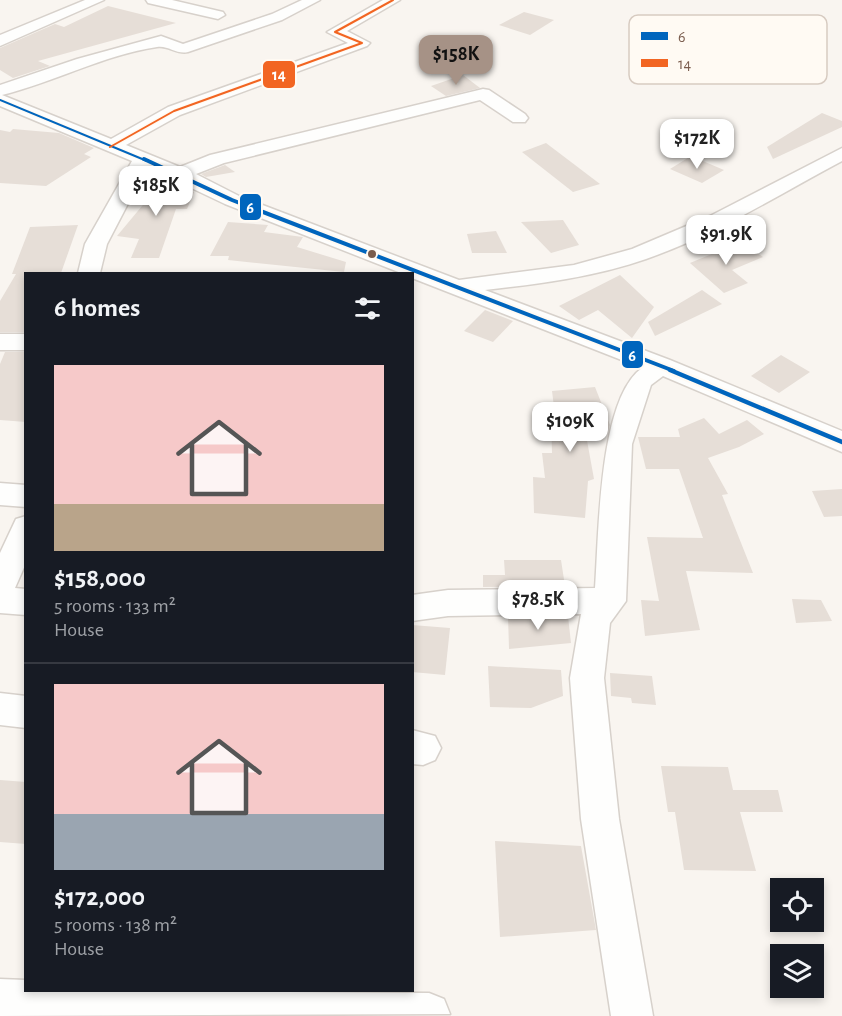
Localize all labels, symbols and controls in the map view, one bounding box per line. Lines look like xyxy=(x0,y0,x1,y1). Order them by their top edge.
legend xyxy=(629,15,827,84)
text: 6 xyxy=(678,29,686,45)
pin: $158K xyxy=(414,35,498,86)
text: $158K xyxy=(433,44,479,64)
text: 14 xyxy=(678,56,692,72)
line badge: 14 xyxy=(262,60,296,89)
text: 14 xyxy=(272,67,286,83)
pin: $172K xyxy=(655,119,739,170)
text: $172K xyxy=(674,128,720,148)
pin: $185K xyxy=(114,166,198,217)
text: $185K xyxy=(133,175,179,195)
line badge: 6 xyxy=(239,193,262,221)
text: 6 xyxy=(246,200,254,216)
pin: $91.9K xyxy=(677,215,775,266)
text: $91.9K xyxy=(700,224,752,244)
unlabelled marker xyxy=(366,248,378,260)
icon: filters xyxy=(351,292,384,325)
text: 6 homes xyxy=(54,295,140,321)
line badge: 6 xyxy=(621,340,644,369)
text: 6 xyxy=(628,348,636,364)
pin: $109K xyxy=(528,402,612,453)
icon: home xyxy=(165,404,273,512)
text: $109K xyxy=(546,411,594,431)
text: $158,000 xyxy=(54,565,146,591)
pin: $78.5K xyxy=(489,580,587,631)
text: $78.5K xyxy=(512,589,564,609)
text: 5 rooms · 133 m² xyxy=(54,596,176,616)
text: House xyxy=(54,620,104,640)
icon: home xyxy=(165,723,273,831)
map controls xyxy=(770,878,824,998)
button: locate xyxy=(770,878,824,932)
text: $172,000 xyxy=(54,884,145,910)
text: 5 rooms · 138 m² xyxy=(54,915,177,935)
text: House xyxy=(54,939,104,959)
button: layers xyxy=(770,944,824,998)

